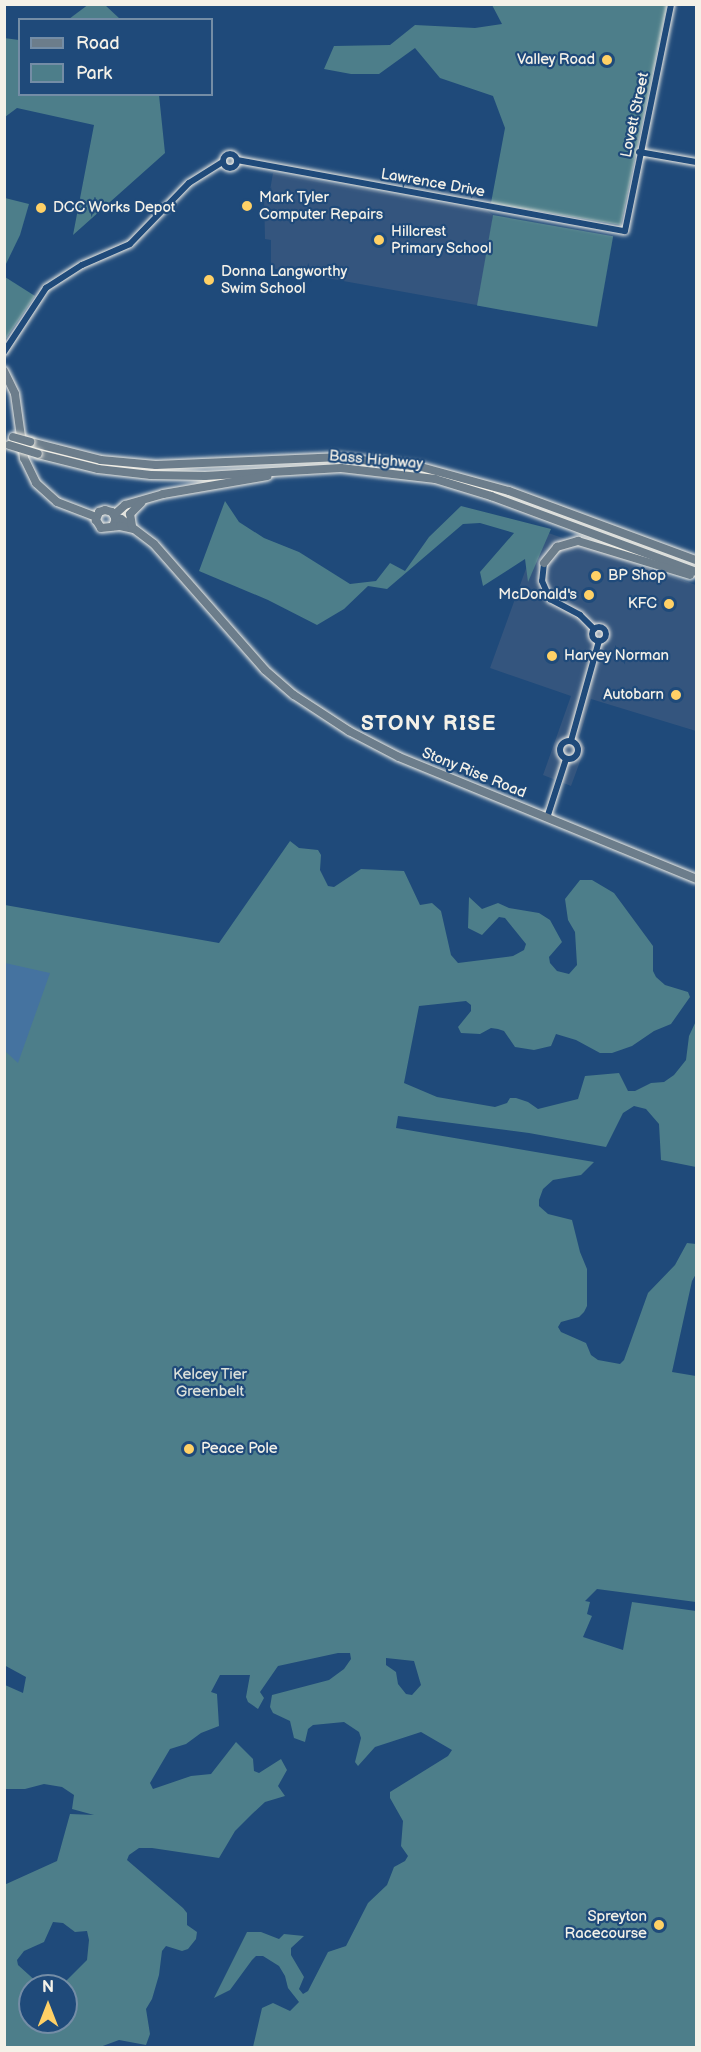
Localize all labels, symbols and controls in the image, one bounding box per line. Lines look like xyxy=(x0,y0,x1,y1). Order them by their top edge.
legend xyxy=(18,18,213,96)
text: Road xyxy=(76,33,120,54)
place label: Valley Road xyxy=(516,51,595,69)
marker: Valley Road xyxy=(600,53,614,67)
text: Park xyxy=(76,63,112,84)
street label: Lovett Street xyxy=(617,71,653,159)
street label: Lawrence Drive xyxy=(380,165,486,201)
place label: Mark Tyler Computer Repairs xyxy=(259,188,383,223)
place label: DCC Works Depot xyxy=(53,199,176,217)
marker: Mark Tyler Computer Repairs xyxy=(240,199,254,213)
marker: DCC Works Depot xyxy=(34,201,48,215)
place label: Hillcrest Primary School xyxy=(391,222,493,257)
marker: Hillcrest Primary School xyxy=(372,233,386,247)
place label: Donna Langworthy Swim School xyxy=(221,262,347,297)
marker: Donna Langworthy Swim School xyxy=(202,273,216,287)
street label: Bass Highway xyxy=(328,447,424,473)
place label: BP Shop xyxy=(608,567,666,585)
marker: BP Shop xyxy=(589,569,603,583)
place label: McDonald's xyxy=(498,586,577,604)
marker: McDonald's xyxy=(582,588,596,602)
place label: KFC xyxy=(628,595,657,613)
marker: KFC xyxy=(662,597,676,611)
place label: Harvey Norman xyxy=(564,647,670,665)
marker: Harvey Norman xyxy=(545,649,559,663)
place label: Autobarn xyxy=(603,686,664,704)
marker: Autobarn xyxy=(669,688,683,702)
district label: STONY RISE xyxy=(361,711,497,737)
street label: Stony Rise Road xyxy=(419,744,529,802)
park label: Kelcey Tier Greenbelt xyxy=(172,1365,248,1400)
place label: Peace Pole xyxy=(201,1440,278,1458)
marker: Peace Pole xyxy=(182,1442,196,1456)
place label: Spreyton Racecourse xyxy=(565,1907,647,1942)
marker: Spreyton Racecourse xyxy=(652,1918,666,1932)
north arrow xyxy=(18,1974,78,2034)
text: N xyxy=(42,1978,54,1997)

